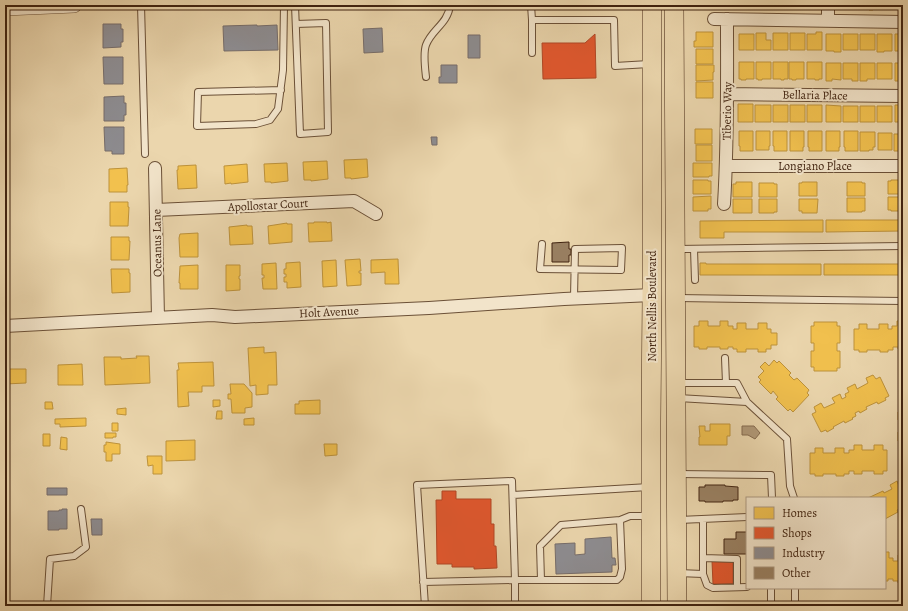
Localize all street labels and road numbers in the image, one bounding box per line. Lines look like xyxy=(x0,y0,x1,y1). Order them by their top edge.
street label: Tiberio Way xyxy=(718,81,736,140)
street label: Bellaria Place xyxy=(782,86,848,104)
street label: Longiano Place xyxy=(778,158,852,174)
street label: Apollostar Court xyxy=(226,195,309,215)
street label: Oceanus Lane xyxy=(148,209,166,277)
street label: North Nellis Boulevard xyxy=(644,250,660,362)
street label: Holt Avenue xyxy=(299,302,359,322)

